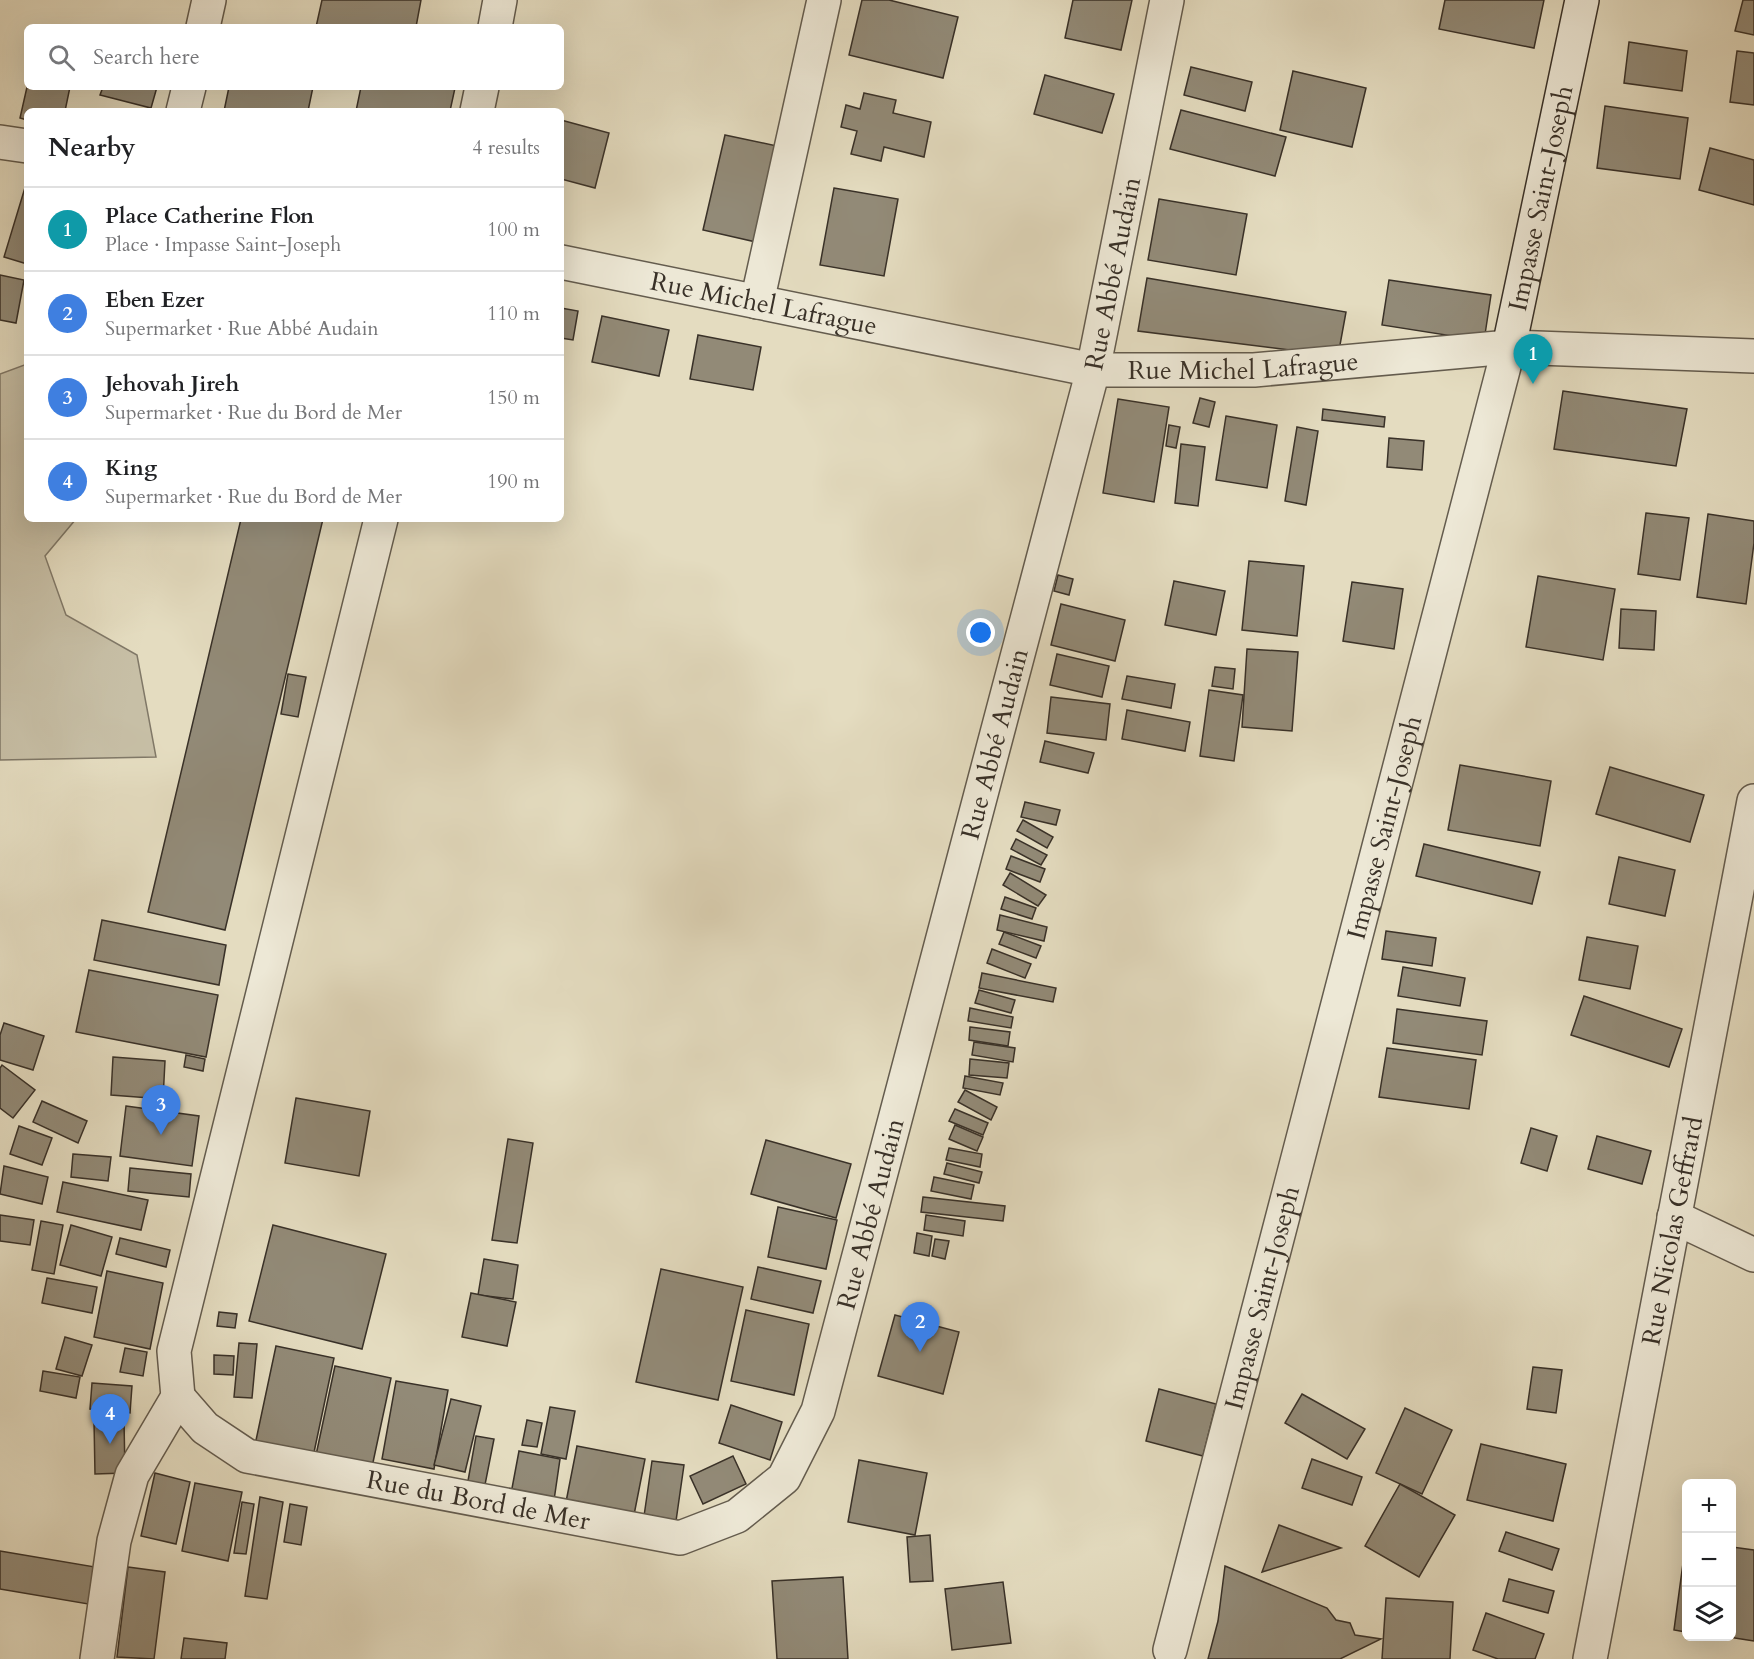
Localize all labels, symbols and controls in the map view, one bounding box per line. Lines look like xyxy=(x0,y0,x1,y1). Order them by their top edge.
search box xyxy=(24,24,564,90)
icon: search xyxy=(45,41,78,74)
text: Search here xyxy=(93,42,200,72)
street label: Impasse Saint-Joseph xyxy=(1500,82,1582,314)
text: Nearby xyxy=(48,130,136,165)
text: 4 results xyxy=(472,134,540,161)
street label: Rue Abbé Audain xyxy=(1076,174,1149,373)
text: Place Catherine Flon xyxy=(105,201,314,231)
text: 1 xyxy=(62,216,73,243)
text: 100 m xyxy=(487,216,540,243)
text: Place · Impasse Saint-Joseph xyxy=(105,231,341,258)
street label: Rue Michel Lafrague xyxy=(647,264,880,344)
text: Eben Ezer xyxy=(105,285,204,315)
text: 2 xyxy=(62,300,73,327)
text: 110 m xyxy=(487,300,540,327)
text: Supermarket · Rue Abbé Audain xyxy=(105,315,379,342)
pin: 1 xyxy=(1514,334,1552,384)
street label: Rue Michel Lafrague xyxy=(1128,344,1360,388)
text: Jehovah Jireh xyxy=(105,369,239,399)
text: 3 xyxy=(62,384,73,411)
text: 150 m xyxy=(487,384,540,411)
text: Supermarket · Rue du Bord de Mer xyxy=(105,399,402,426)
text: King xyxy=(105,453,157,483)
text: 4 xyxy=(62,468,73,495)
text: 190 m xyxy=(487,468,540,495)
text: Supermarket · Rue du Bord de Mer xyxy=(105,483,402,510)
your location xyxy=(966,618,995,647)
street label: Rue Abbé Audain xyxy=(953,644,1037,843)
street label: Impasse Saint-Joseph xyxy=(1339,712,1430,943)
pin: 3 xyxy=(142,1086,180,1135)
street label: Rue Nicolas Geffrard xyxy=(1633,1113,1711,1348)
street label: Rue Abbé Audain xyxy=(829,1114,913,1313)
street label: Impasse Saint-Joseph xyxy=(1216,1182,1308,1413)
pin: 2 xyxy=(900,1302,940,1352)
pin: 4 xyxy=(90,1394,130,1444)
street label: Rue du Bord de Mer xyxy=(364,1462,593,1539)
map controls xyxy=(1682,1479,1736,1641)
button: + xyxy=(1682,1479,1736,1533)
button: − xyxy=(1682,1533,1736,1587)
button: layers xyxy=(1682,1587,1736,1641)

